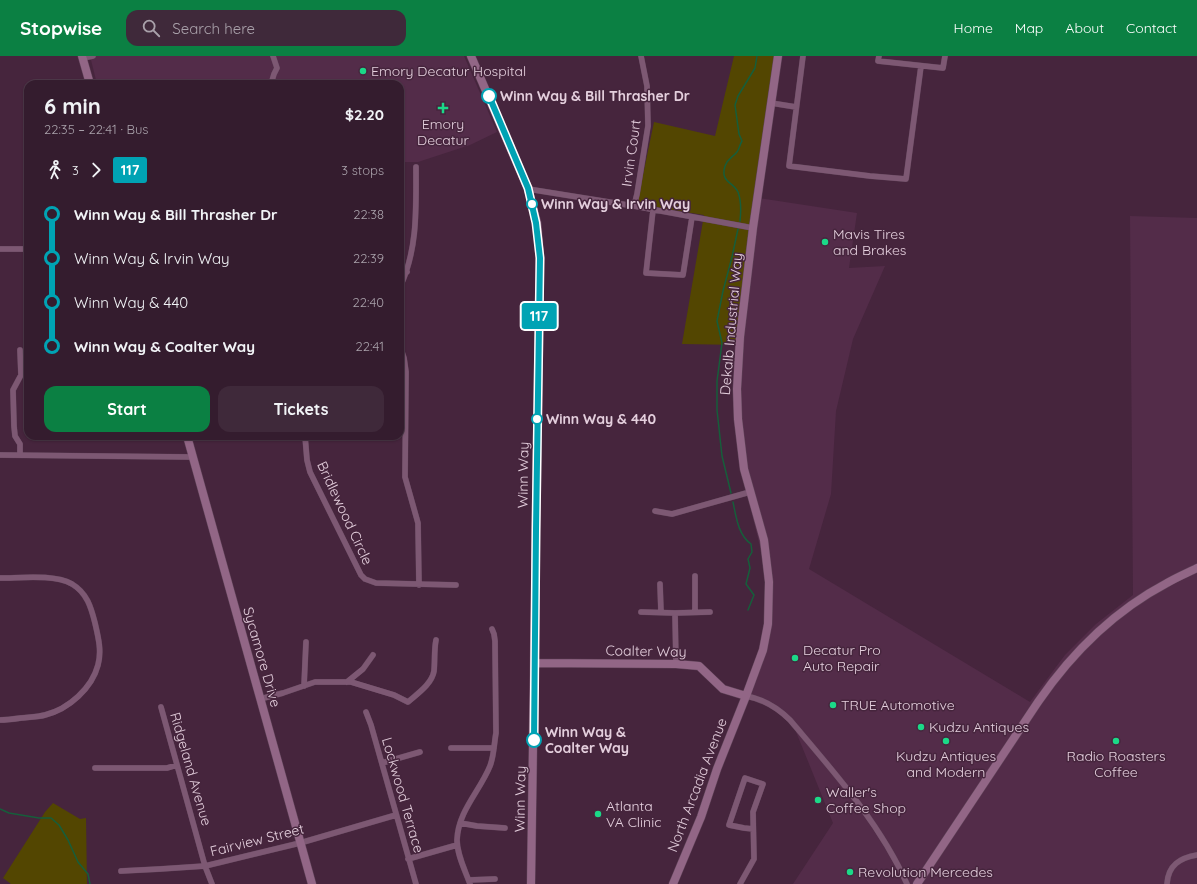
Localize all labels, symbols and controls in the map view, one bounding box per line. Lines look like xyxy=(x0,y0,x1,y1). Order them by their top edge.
search box xyxy=(126,10,406,46)
text: Stopwise xyxy=(20,16,102,40)
icon: search xyxy=(140,17,162,39)
text: Search here xyxy=(172,19,255,38)
text: Home xyxy=(954,19,993,37)
text: Map xyxy=(1015,19,1043,37)
text: About xyxy=(1065,19,1104,37)
text: Contact xyxy=(1126,19,1177,37)
place label: Emory Decatur Hospital xyxy=(371,62,526,80)
marker: Emory Decatur Hospital xyxy=(358,66,368,76)
place label: Winn Way & Bill Thrasher Dr xyxy=(500,87,690,105)
marker: Winn Way & Bill Thrasher Dr xyxy=(481,88,497,104)
text: 6 min xyxy=(44,92,101,120)
marker: Emory Decatur xyxy=(437,102,449,114)
text: $2.20 xyxy=(345,105,384,124)
place label: Emory Decatur xyxy=(417,115,470,149)
street label: Irvin Court xyxy=(617,118,645,188)
text: 22:35 – 22:41 · Bus xyxy=(44,121,148,137)
icon: walk xyxy=(44,159,66,181)
icon: forward xyxy=(85,159,107,181)
text: 117 xyxy=(121,161,139,179)
text: 3 xyxy=(72,162,79,178)
text: 3 stops xyxy=(341,162,384,178)
place label: Winn Way & Irvin Way xyxy=(541,195,690,213)
marker: Winn Way & Irvin Way xyxy=(526,198,538,210)
text: Winn Way & Bill Thrasher Dr xyxy=(74,205,277,224)
text: 22:38 xyxy=(353,206,384,222)
place label: Mavis Tires and Brakes xyxy=(833,225,906,259)
marker: Mavis Tires and Brakes xyxy=(820,237,830,247)
text: Winn Way & Irvin Way xyxy=(74,249,230,268)
text: 22:39 xyxy=(353,250,384,266)
street label: Dekalb Industrial Way xyxy=(716,252,746,396)
text: Winn Way & 440 xyxy=(74,293,188,312)
text: 22:40 xyxy=(353,294,384,310)
line badge: 117 xyxy=(516,303,562,329)
text: 117 xyxy=(530,307,548,325)
text: Winn Way & Coalter Way xyxy=(74,337,255,356)
text: 22:41 xyxy=(356,338,384,354)
button: Start xyxy=(44,386,210,432)
button: Tickets xyxy=(218,386,384,432)
place label: Winn Way & 440 xyxy=(546,410,656,428)
marker: Winn Way & 440 xyxy=(531,413,543,425)
street label: Winn Way xyxy=(513,442,533,508)
street label: Bridlewood Circle xyxy=(313,458,377,568)
street label: Sycamore Drive xyxy=(239,605,285,709)
street label: Coalter Way xyxy=(605,641,687,661)
place label: Decatur Pro Auto Repair xyxy=(803,641,881,675)
marker: Decatur Pro Auto Repair xyxy=(790,653,800,663)
place label: TRUE Automotive xyxy=(841,696,955,714)
marker: TRUE Automotive xyxy=(828,700,838,710)
street label: Ridgeland Avenue xyxy=(166,710,216,828)
street label: North Arcadia Avenue xyxy=(663,715,731,855)
place label: Kudzu Antiques xyxy=(929,718,1029,736)
marker: Kudzu Antiques xyxy=(916,722,926,732)
place label: Winn Way & Coalter Way xyxy=(545,723,629,757)
marker: Winn Way & Coalter Way xyxy=(526,732,542,748)
street label: Lockwood Terrace xyxy=(378,735,428,855)
marker: Kudzu Antiques and Modern xyxy=(941,736,951,746)
marker: Radio Roasters Coffee xyxy=(1111,736,1121,746)
place label: Kudzu Antiques and Modern xyxy=(896,747,996,781)
place label: Radio Roasters Coffee xyxy=(1066,747,1166,781)
street label: Winn Way xyxy=(510,766,530,832)
place label: Waller's Coffee Shop xyxy=(826,783,906,817)
marker: Waller's Coffee Shop xyxy=(813,795,823,805)
place label: Atlanta VA Clinic xyxy=(606,797,661,831)
marker: Atlanta VA Clinic xyxy=(593,809,603,819)
street label: Fairview Street xyxy=(208,820,306,860)
place label: Revolution Mercedes xyxy=(858,863,993,881)
marker: Revolution Mercedes xyxy=(845,867,855,877)

